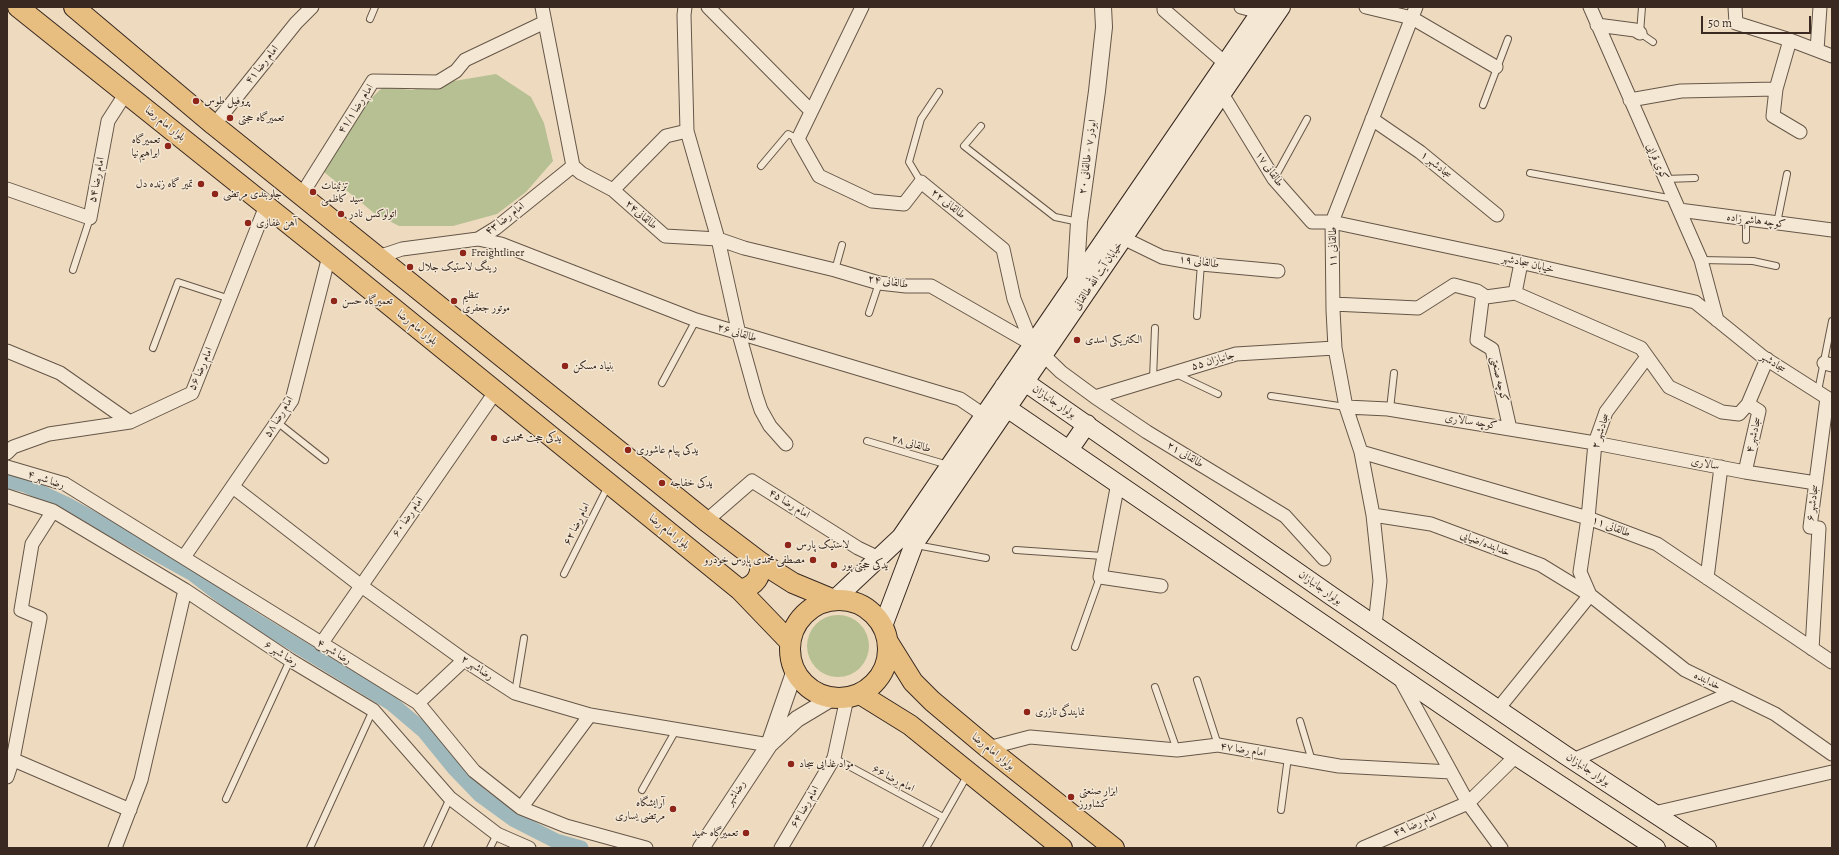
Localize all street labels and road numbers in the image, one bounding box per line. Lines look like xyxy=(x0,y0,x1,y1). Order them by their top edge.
street label: امام رضا ۴۱ xyxy=(242,43,282,87)
street label: امام رضا ۴۱/۱ xyxy=(335,82,377,136)
street label: بلوار امام رضا xyxy=(142,104,188,144)
street label: ابوذر ۷ - طالقانی ۲۰ xyxy=(1076,119,1100,195)
street label: کوی قرایی xyxy=(1643,141,1671,183)
street label: سجادشهر ۱ xyxy=(1418,148,1454,182)
street label: طالقانی ۱۷ xyxy=(1252,149,1286,189)
street label: امام رضا ۵۴ xyxy=(86,156,108,204)
street label: طالقانی ۲۲ xyxy=(928,186,968,222)
street label: طالقانی۲۴ xyxy=(622,197,660,233)
street label: امام رضا ۴۳ xyxy=(483,200,527,238)
street label: کوچه هاشم زاده xyxy=(1726,211,1786,231)
street label: طالقانی ۱۱ xyxy=(1326,227,1340,267)
street label: خیابان آیت الله طالقانی xyxy=(1070,239,1126,313)
street label: خیابان سجادشهر xyxy=(1501,252,1555,276)
street label: طالقانی ۱۹ xyxy=(1178,253,1220,271)
street label: طالقانی ۲۴ xyxy=(867,272,909,292)
street label: بلوار امام رضا xyxy=(394,308,440,348)
street label: طالقانی ۲۶ xyxy=(716,321,758,345)
street label: امام رضا ۵۶ xyxy=(186,345,216,393)
street label: جانبازان ۵۵ xyxy=(1190,348,1236,374)
street label: سجادشهر xyxy=(1758,350,1788,376)
street label: کوچه صنعتی xyxy=(1487,355,1511,403)
street label: بولوار جانبازان xyxy=(1030,382,1078,422)
street label: امام رضا ۵۸ xyxy=(261,394,297,440)
street label: کوچه سالاری xyxy=(1444,411,1498,433)
street label: سجادشهر ۲ xyxy=(1589,412,1613,450)
street label: سجادشهر ۴ xyxy=(1743,416,1765,454)
street label: طالقانی ۲۸ xyxy=(890,432,932,456)
street label: طالقانی ۲۱ xyxy=(1164,439,1206,471)
street label: سالاری xyxy=(1690,455,1720,473)
street label: رضا شهر ۴ xyxy=(26,468,66,492)
street label: سجادشهر ۶ xyxy=(1804,484,1822,522)
street label: امام رضا ۴۵ xyxy=(766,486,812,522)
street label: امام رضا ۶۰ xyxy=(389,494,427,540)
street label: امام رضا ۶۲ xyxy=(561,501,593,547)
street label: بلوار امام رضا xyxy=(646,512,692,552)
street label: طالقانی ۱۱ xyxy=(1590,514,1632,540)
street label: خدابنده/ضیایی xyxy=(1458,528,1512,560)
street label: بولوار جانبازان xyxy=(1296,568,1344,608)
street label: رضا شهر ۴ xyxy=(314,637,354,667)
street label: رضا شهر ۶ xyxy=(261,638,301,670)
street label: رضاشهر ۲ xyxy=(458,653,496,683)
street label: خدابنده xyxy=(1692,669,1722,693)
street label: بولوار امام رضا xyxy=(969,731,1017,773)
street label: امام رضا ۴۷ xyxy=(1219,740,1267,760)
street label: بولوار جانبازان xyxy=(1563,751,1613,789)
street label: امام رضا ۶۶ xyxy=(870,762,916,796)
street label: رضاشهر xyxy=(723,778,749,808)
street label: امام رضا ۶۴ xyxy=(788,784,822,830)
street label: امام رضا ۴۹ xyxy=(1391,810,1439,840)

